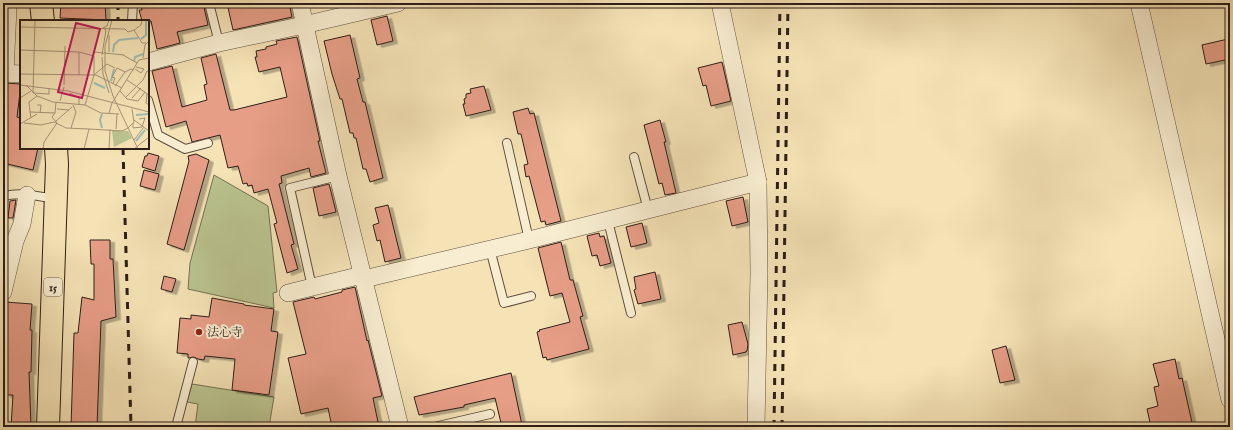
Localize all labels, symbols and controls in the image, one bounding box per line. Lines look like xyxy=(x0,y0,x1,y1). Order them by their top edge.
inset map xyxy=(20,20,149,149)
road number: 15 xyxy=(44,278,62,296)
place label: 法心寺 xyxy=(207,325,243,340)
marker: 法心寺 xyxy=(194,327,204,337)

